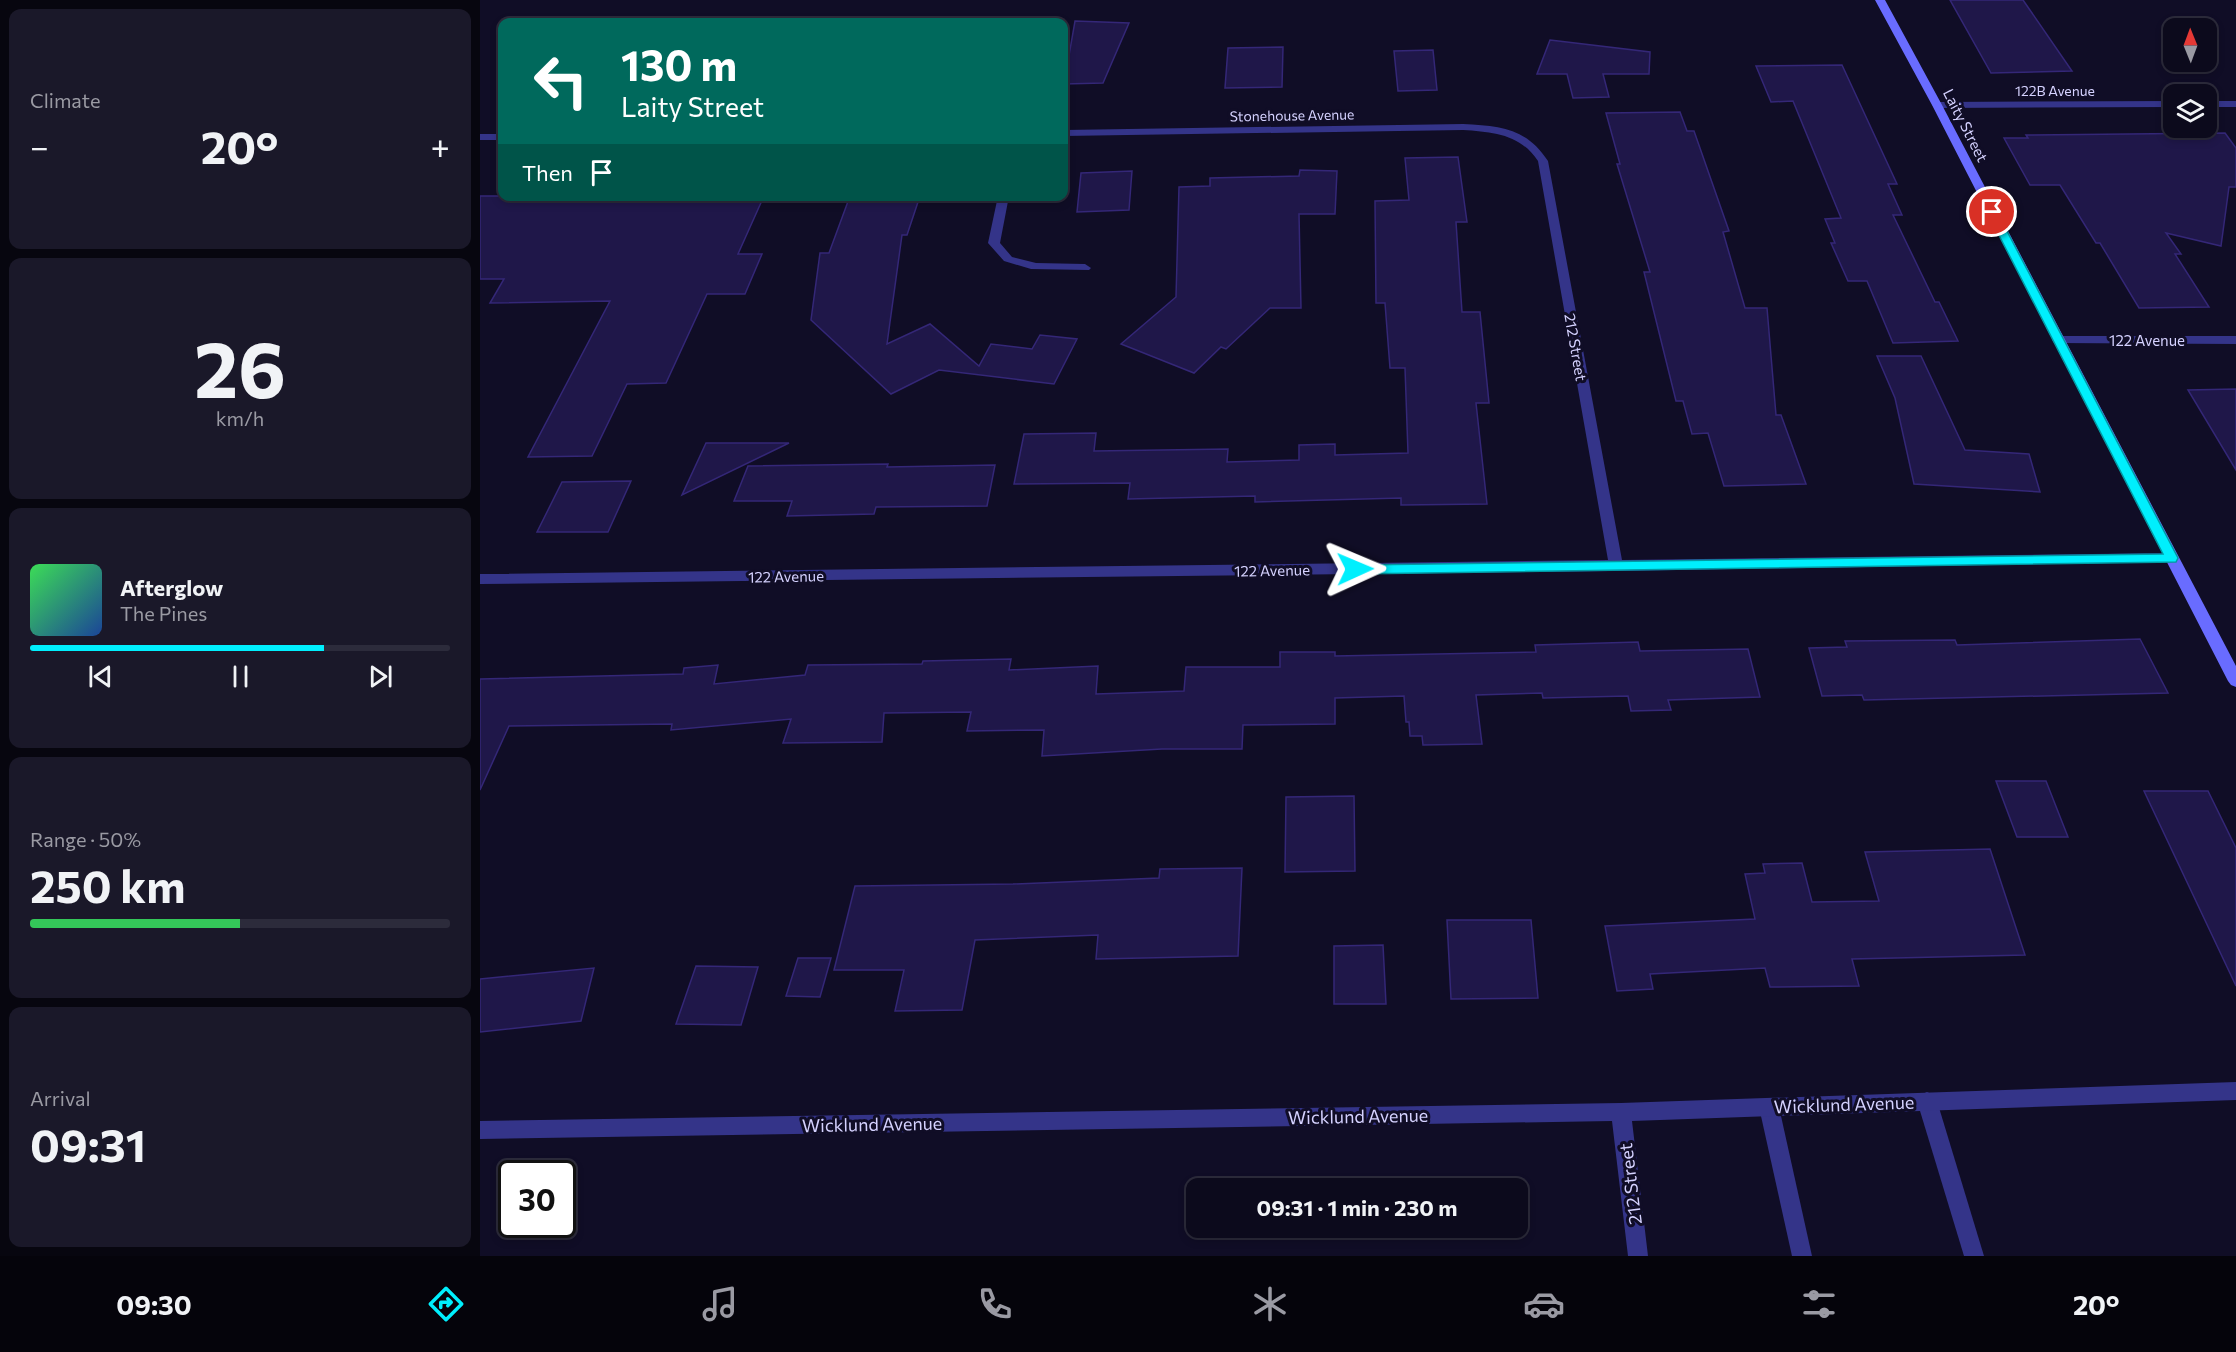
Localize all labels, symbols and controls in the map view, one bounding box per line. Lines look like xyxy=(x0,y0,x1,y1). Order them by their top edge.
north arrow xyxy=(2163,18,2217,72)
map controls xyxy=(2163,18,2217,138)
text: 130 m xyxy=(621,38,737,90)
icon: left xyxy=(522,42,600,120)
street label: 122B Avenue xyxy=(2015,82,2095,99)
button: layers xyxy=(2163,84,2217,138)
street label: Laity Street xyxy=(1940,86,1992,164)
text: Climate xyxy=(30,88,100,112)
text: Laity Street xyxy=(621,90,764,123)
street label: Stonehouse Avenue xyxy=(1229,105,1355,125)
text: 20° xyxy=(201,118,279,173)
text: − xyxy=(30,125,49,166)
text: + xyxy=(431,125,450,166)
icon: arrive xyxy=(585,156,618,189)
text: Then xyxy=(522,159,573,186)
pin xyxy=(1966,186,2017,237)
icon: arrive xyxy=(1975,195,2008,228)
street label: 212 Street xyxy=(1561,312,1591,382)
text: 26 xyxy=(194,319,286,414)
street label: 122 Avenue xyxy=(2109,331,2185,349)
text: km/h xyxy=(216,406,264,430)
position arrow xyxy=(1323,537,1387,601)
street label: 122 Avenue xyxy=(1234,560,1310,580)
street label: 122 Avenue xyxy=(748,566,824,586)
text: Afterglow xyxy=(120,574,223,601)
text: The Pines xyxy=(120,601,207,625)
icon: previous xyxy=(84,660,117,693)
icon: pause xyxy=(224,660,257,693)
icon: next xyxy=(364,660,397,693)
text: Range · 50% xyxy=(30,827,141,851)
text: 250 km xyxy=(30,857,185,912)
text: Arrival xyxy=(30,1086,91,1110)
street label: Wicklund Avenue xyxy=(1773,1091,1915,1117)
street label: Wicklund Avenue xyxy=(1288,1104,1428,1128)
street label: Wicklund Avenue xyxy=(802,1112,942,1136)
text: 09:31 xyxy=(30,1116,146,1171)
street label: 212 Street xyxy=(1614,1142,1646,1226)
speed limit sign: 30 xyxy=(498,1160,576,1238)
text: 09:31 · 1 min · 230 m xyxy=(1257,1194,1457,1221)
icon: directions xyxy=(425,1283,467,1325)
icon: music xyxy=(699,1283,741,1325)
icon: phone xyxy=(974,1283,1016,1325)
icon: climate xyxy=(1249,1283,1291,1325)
icon: car xyxy=(1523,1283,1565,1325)
icon: filters xyxy=(1798,1283,1840,1325)
text: 09:30 xyxy=(116,1288,192,1321)
text: 20° xyxy=(2073,1288,2120,1321)

